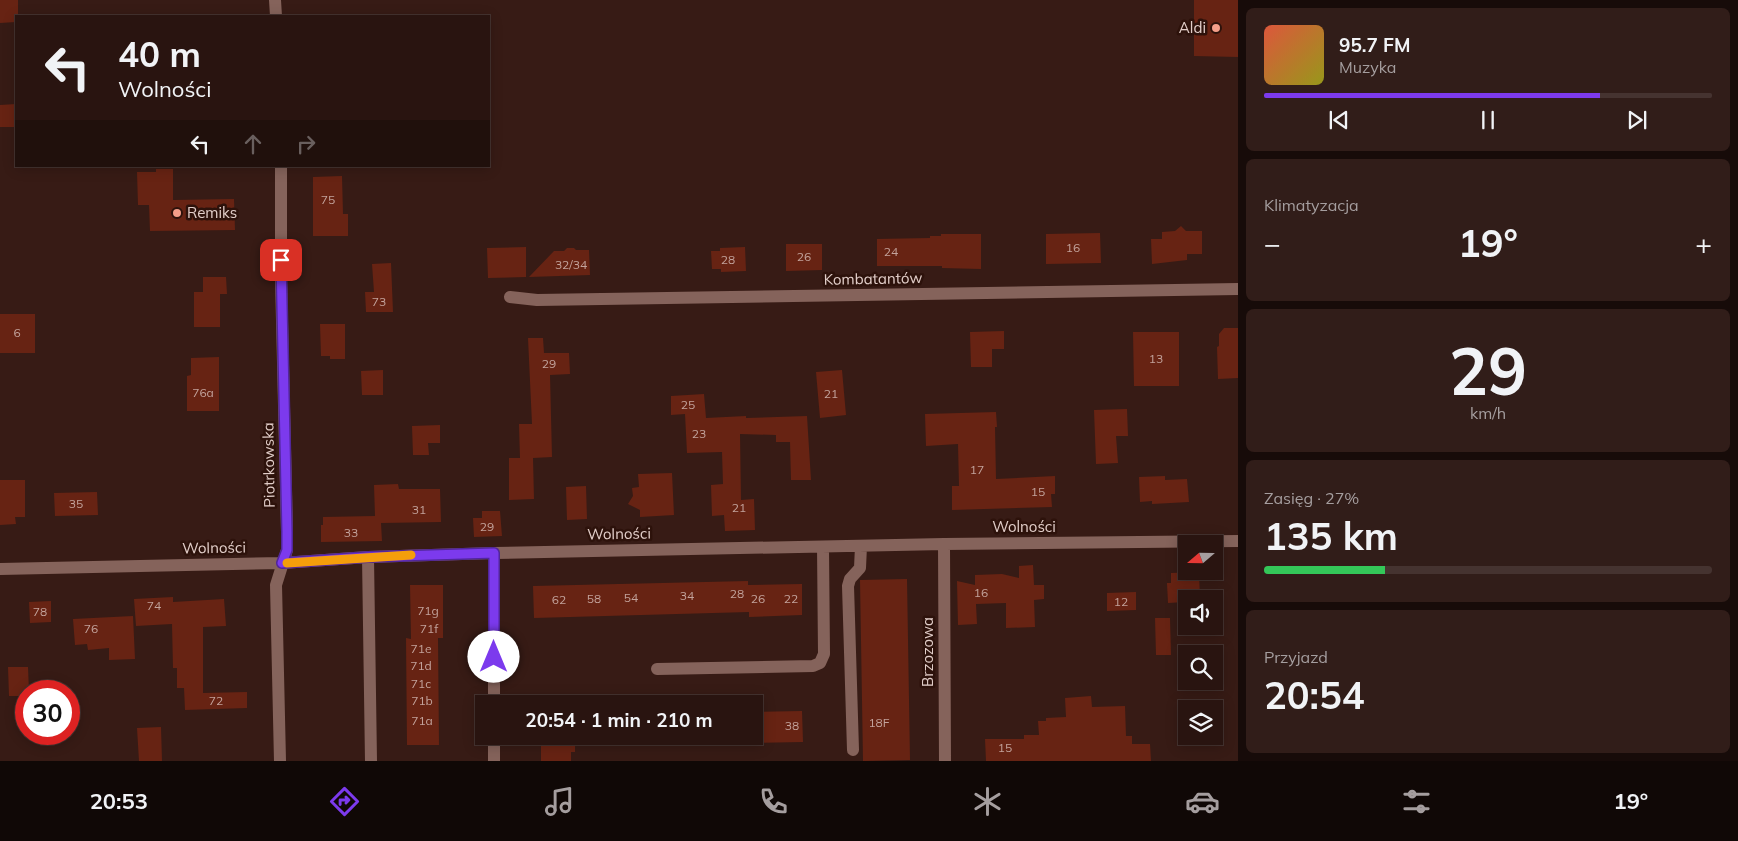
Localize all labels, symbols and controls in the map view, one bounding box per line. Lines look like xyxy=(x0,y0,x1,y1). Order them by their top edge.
place label: Aldi xyxy=(1179,18,1206,37)
marker: Aldi xyxy=(1210,22,1222,34)
text: 40 m xyxy=(118,32,201,76)
text: 95.7 FM xyxy=(1339,33,1411,57)
icon: left xyxy=(35,35,100,100)
text: Muzyka xyxy=(1339,57,1396,77)
text: Wolności xyxy=(118,75,211,103)
icon: previous xyxy=(1325,106,1353,134)
icon: pause xyxy=(1474,106,1502,134)
icon: next xyxy=(1623,106,1651,134)
icon: left xyxy=(186,130,214,158)
icon: ahead xyxy=(239,130,267,158)
icon: right xyxy=(292,130,320,158)
house number: 75 xyxy=(321,192,335,207)
text: Klimatyzacja xyxy=(1264,195,1359,215)
place label: Remiks xyxy=(187,203,237,222)
marker: Remiks xyxy=(171,207,183,219)
text: 19° xyxy=(1458,219,1518,267)
text: − xyxy=(1264,226,1281,261)
text: + xyxy=(1695,226,1712,261)
pin xyxy=(260,239,302,281)
house number: 16 xyxy=(1066,240,1080,255)
house number: 24 xyxy=(884,244,898,259)
icon: arrive xyxy=(267,246,295,274)
house number: 26 xyxy=(797,249,811,264)
house number: 28 xyxy=(721,252,735,267)
house number: 32/34 xyxy=(555,257,587,272)
street label: Kombatantów xyxy=(823,268,923,289)
house number: 73 xyxy=(372,294,386,309)
house number: 6 xyxy=(13,325,21,340)
text: 29 xyxy=(1449,330,1527,411)
house number: 13 xyxy=(1149,351,1163,366)
house number: 29 xyxy=(542,356,556,371)
house number: 76a xyxy=(192,385,214,400)
house number: 21 xyxy=(824,386,838,401)
house number: 25 xyxy=(681,397,695,412)
text: km/h xyxy=(1470,403,1506,423)
street label: Piotrkowska xyxy=(258,422,279,508)
house number: 23 xyxy=(692,426,706,441)
house number: 17 xyxy=(970,462,984,477)
house number: 15 xyxy=(1031,484,1045,499)
text: Zasięg · 27% xyxy=(1264,488,1359,508)
house number: 35 xyxy=(69,496,83,511)
house number: 21 xyxy=(732,500,746,515)
house number: 31 xyxy=(412,502,426,517)
text: 135 km xyxy=(1264,512,1398,560)
street label: Wolności xyxy=(992,517,1056,536)
house number: 29 xyxy=(480,519,494,534)
street label: Wolności xyxy=(587,523,651,544)
house number: 33 xyxy=(344,525,358,540)
north arrow xyxy=(1178,535,1222,580)
map controls xyxy=(1178,535,1223,745)
street label: Wolności xyxy=(182,537,246,558)
house number: 16 xyxy=(974,585,988,600)
house number: 28 xyxy=(730,586,744,601)
house number: 34 xyxy=(680,588,694,603)
house number: 54 xyxy=(624,590,638,605)
button: sound xyxy=(1178,590,1223,635)
house number: 58 xyxy=(587,591,601,606)
house number: 26 xyxy=(751,591,765,606)
house number: 22 xyxy=(784,591,798,606)
house number: 62 xyxy=(552,592,566,607)
house number: 12 xyxy=(1114,594,1128,609)
house number: 74 xyxy=(147,598,161,613)
house number: 71g xyxy=(417,603,439,618)
house number: 78 xyxy=(33,604,47,619)
street label: Brzozowa xyxy=(918,617,937,687)
house number: 76 xyxy=(84,621,98,636)
house number: 71f xyxy=(420,621,439,636)
position arrow xyxy=(467,630,519,682)
house number: 71e xyxy=(411,641,431,656)
button: search xyxy=(1178,645,1223,690)
text: Przyjazd xyxy=(1264,647,1328,667)
house number: 71d xyxy=(410,658,432,673)
text: 20:54 xyxy=(1264,671,1365,719)
house number: 71c xyxy=(411,676,431,691)
speed limit sign: 30 xyxy=(15,680,80,745)
house number: 72 xyxy=(209,693,223,708)
house number: 71b xyxy=(411,693,433,708)
button: layers xyxy=(1178,700,1223,745)
text: 20:54 · 1 min · 210 m xyxy=(525,708,713,732)
house number: 71a xyxy=(411,713,433,728)
house number: 18F xyxy=(868,715,890,730)
house number: 38 xyxy=(785,718,799,733)
house number: 15 xyxy=(998,740,1012,755)
icon: directions xyxy=(327,784,362,819)
icon: music xyxy=(542,784,577,819)
icon: phone xyxy=(756,784,791,819)
icon: climate xyxy=(970,784,1005,819)
icon: car xyxy=(1185,784,1220,819)
icon: filters xyxy=(1399,784,1434,819)
text: 20:53 xyxy=(90,787,148,815)
text: 19° xyxy=(1613,787,1648,815)

